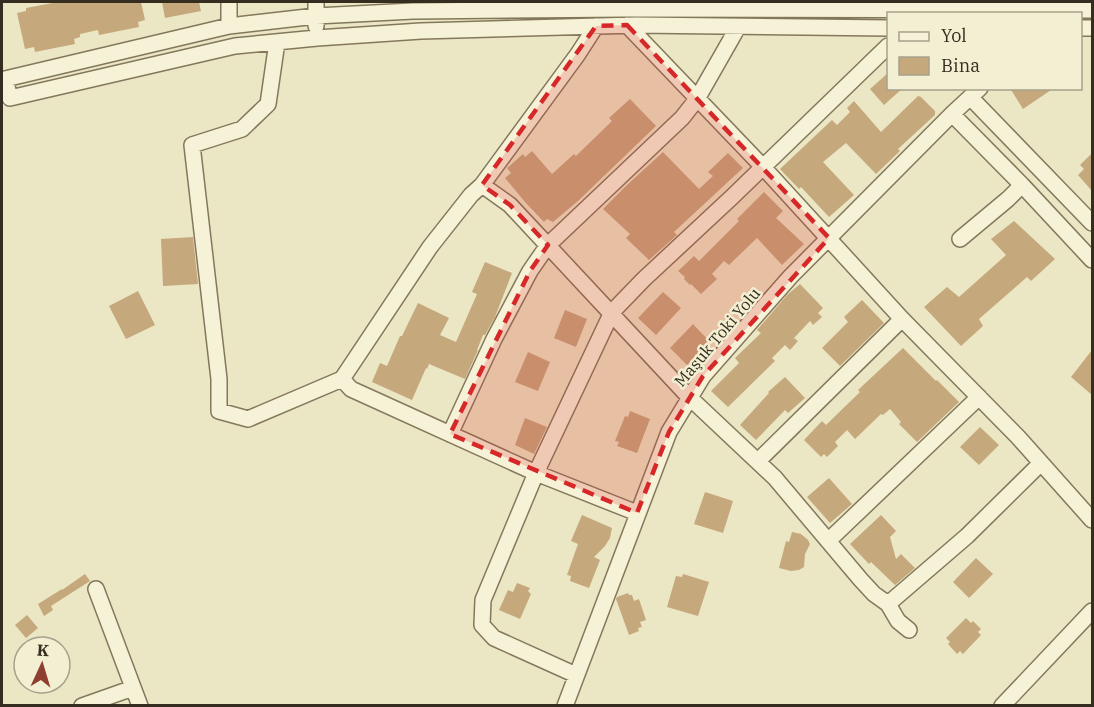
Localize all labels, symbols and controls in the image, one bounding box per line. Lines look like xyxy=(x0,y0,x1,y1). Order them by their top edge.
legend xyxy=(887,12,1082,90)
text: Yol xyxy=(941,24,967,47)
text: Bina xyxy=(941,54,980,77)
street label: Maşuk Toki Yolu xyxy=(670,283,764,391)
north arrow xyxy=(12,635,72,695)
text: K xyxy=(36,640,51,660)

